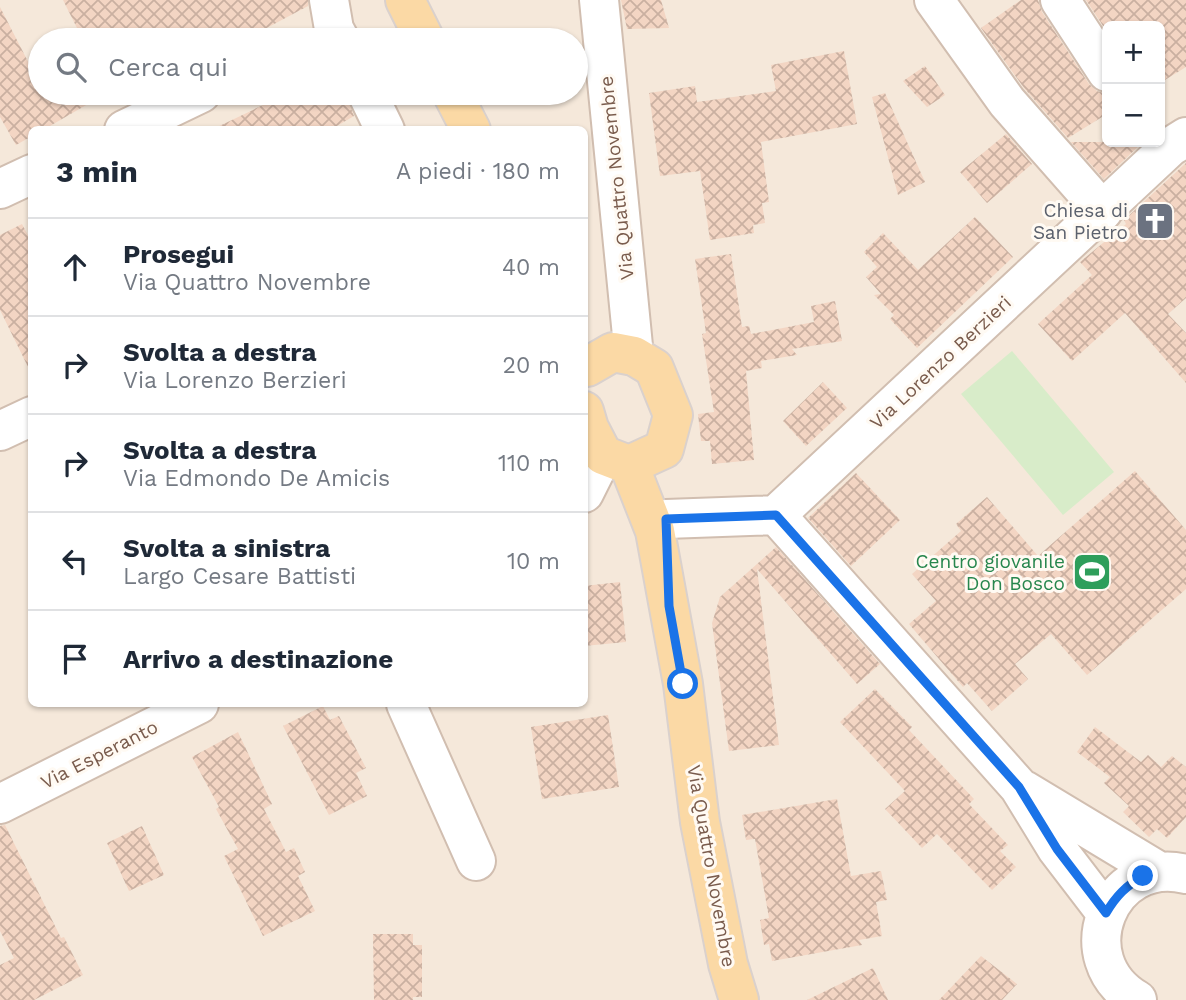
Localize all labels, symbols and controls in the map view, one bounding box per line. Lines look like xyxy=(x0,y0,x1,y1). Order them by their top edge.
map controls xyxy=(1102,21,1165,147)
button: + xyxy=(1102,21,1165,84)
search box xyxy=(28,28,588,105)
icon: search xyxy=(52,48,90,86)
text: Cerca qui xyxy=(108,52,228,82)
street label: Via Quattro Novembre xyxy=(594,75,639,281)
button: − xyxy=(1102,84,1165,147)
text: 3 min xyxy=(56,154,138,189)
text: A piedi · 180 m xyxy=(396,158,560,185)
place label: Chiesa di San Pietro xyxy=(1033,199,1128,244)
church icon: Chiesa di San Pietro xyxy=(1134,200,1176,242)
text: Prosegui xyxy=(123,239,234,269)
icon: ahead xyxy=(56,248,94,286)
text: 40 m xyxy=(502,254,560,281)
text: Via Quattro Novembre xyxy=(123,269,371,296)
street label: Via Lorenzo Berzieri xyxy=(865,291,1016,434)
text: Svolta a destra xyxy=(123,337,316,367)
icon: right xyxy=(56,346,94,384)
text: 20 m xyxy=(503,352,560,379)
text: Via Lorenzo Berzieri xyxy=(123,367,347,394)
text: Svolta a destra xyxy=(123,435,316,465)
icon: right xyxy=(56,444,94,482)
text: 110 m xyxy=(498,450,560,477)
text: Via Edmondo De Amicis xyxy=(123,465,390,492)
text: Svolta a sinistra xyxy=(123,533,330,563)
icon: left xyxy=(56,542,94,580)
text: 10 m xyxy=(507,548,560,575)
place label: Centro giovanile Don Bosco xyxy=(916,550,1065,595)
sports icon: Centro giovanile Don Bosco xyxy=(1071,551,1113,593)
text: Largo Cesare Battisti xyxy=(123,563,356,590)
icon: arrive xyxy=(56,640,94,678)
text: Arrivo a destinazione xyxy=(123,644,393,674)
route start xyxy=(667,668,698,699)
street label: Via Esperanto xyxy=(37,715,162,794)
street label: Via Quattro Novembre xyxy=(682,763,741,969)
route end xyxy=(1127,860,1158,891)

